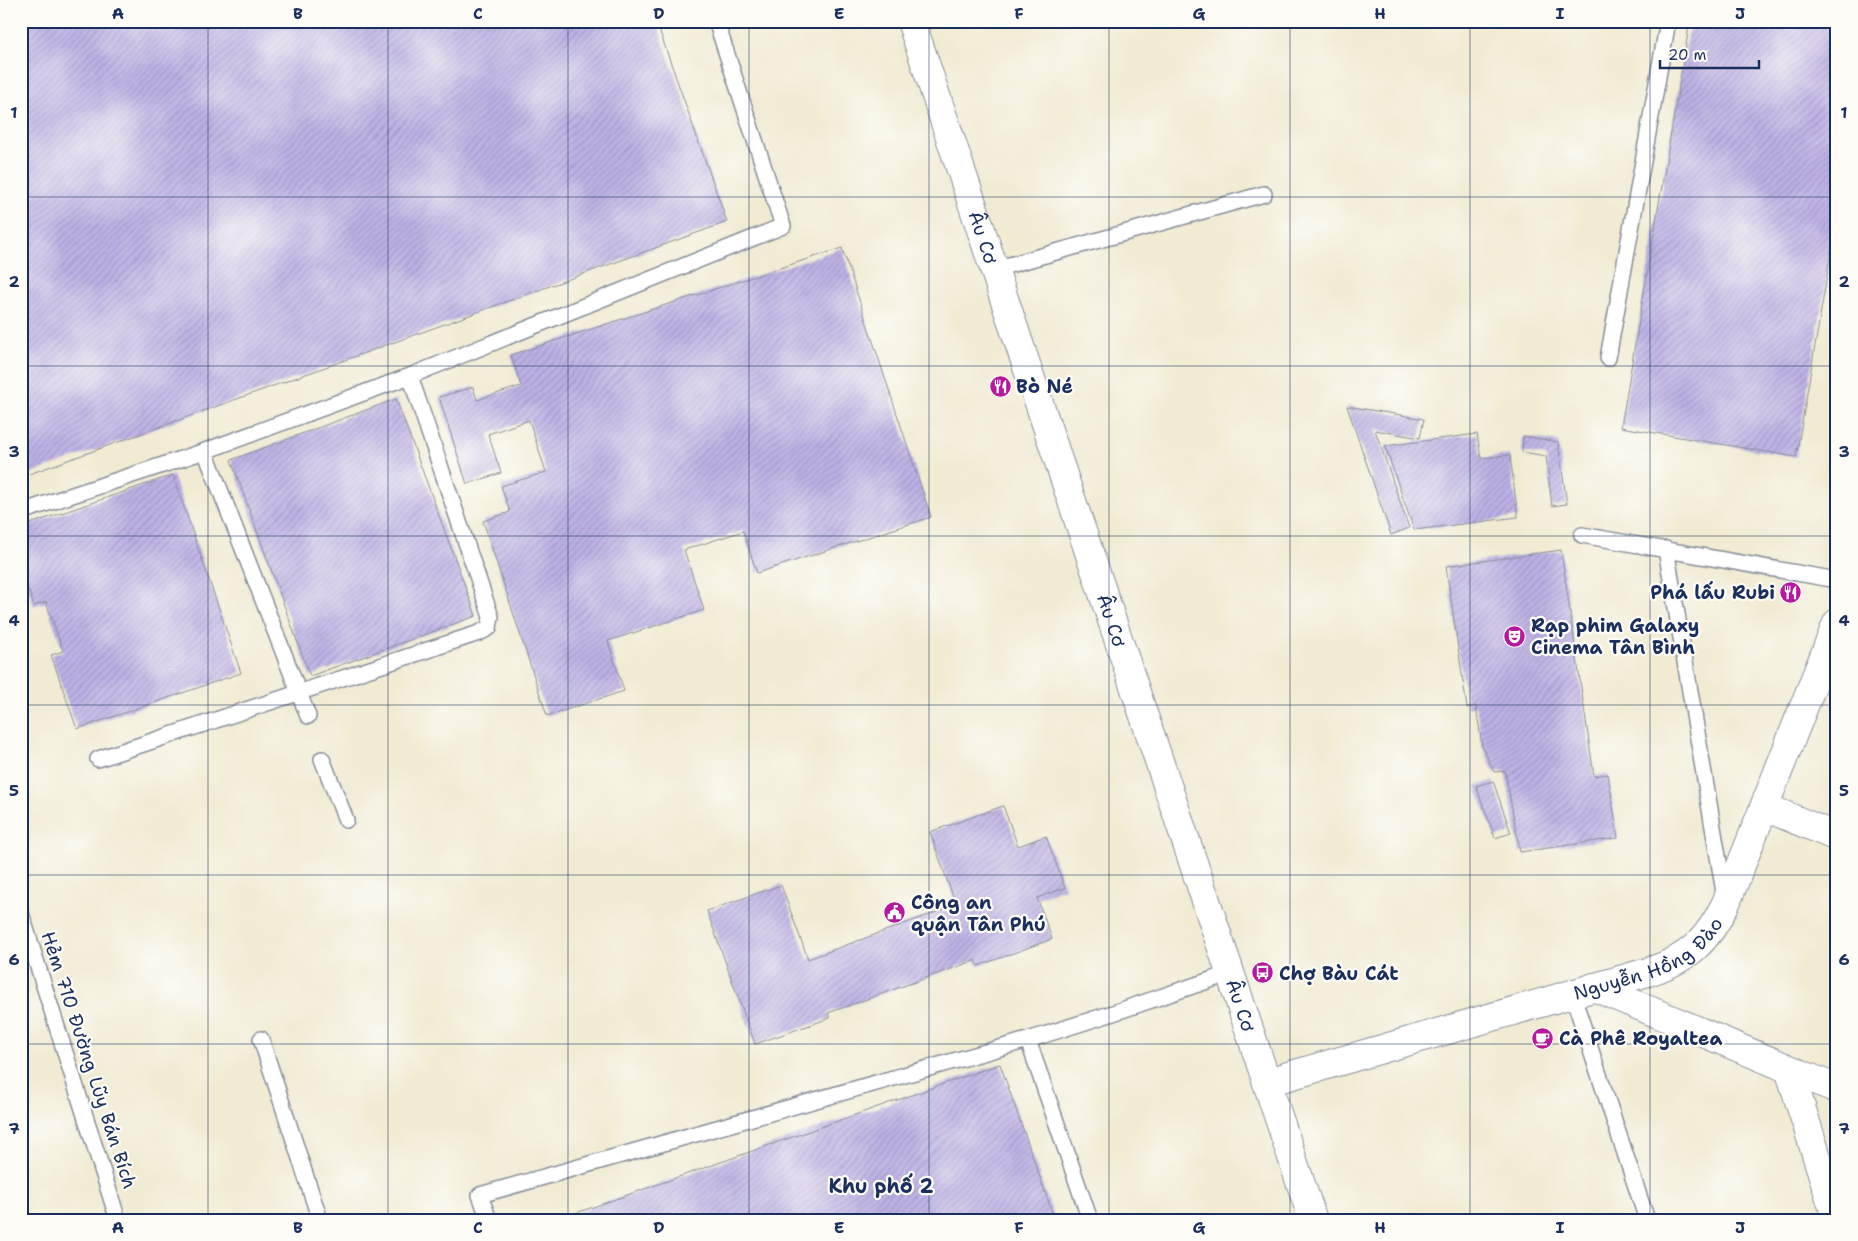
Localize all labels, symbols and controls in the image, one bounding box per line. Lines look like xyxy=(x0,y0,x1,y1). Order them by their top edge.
text: A xyxy=(112,3,124,24)
text: B xyxy=(293,3,303,24)
text: C xyxy=(473,3,483,24)
text: D xyxy=(653,3,665,24)
text: E xyxy=(834,3,844,24)
text: F xyxy=(1014,3,1024,24)
text: G xyxy=(1193,3,1206,24)
text: H xyxy=(1374,3,1386,24)
text: I xyxy=(1556,3,1565,24)
text: J xyxy=(1735,3,1745,24)
scale bar xyxy=(1660,38,1759,70)
text: 20 m xyxy=(1668,45,1707,65)
text: 1 xyxy=(10,102,18,123)
text: 1 xyxy=(1840,102,1848,123)
street label: Âu Cơ xyxy=(963,207,1004,267)
text: 2 xyxy=(8,271,20,292)
text: 2 xyxy=(1838,271,1850,292)
restaurant icon: Bò Né xyxy=(988,374,1012,398)
place label: Bò Né xyxy=(1016,374,1073,399)
text: 3 xyxy=(8,441,20,462)
text: 3 xyxy=(1838,441,1850,462)
place label: Phá lấu Rubi xyxy=(1650,580,1775,605)
restaurant icon: Phá lấu Rubi xyxy=(1779,580,1803,604)
street label: Âu Cơ xyxy=(1091,590,1132,650)
text: 4 xyxy=(8,610,20,631)
text: 4 xyxy=(1838,610,1850,631)
place label: Rạp phim Galaxy Cinema Tân Bình xyxy=(1531,613,1699,660)
theatre icon: Rạp phim Galaxy Cinema Tân Bình xyxy=(1503,624,1527,648)
text: 5 xyxy=(9,780,19,801)
text: 5 xyxy=(1839,780,1849,801)
place label: Công an quận Tân Phú xyxy=(911,890,1046,937)
public building icon: Công an quận Tân Phú xyxy=(883,901,907,925)
street label: Nguyễn Hồng Đào xyxy=(1570,912,1728,1005)
street label: Hẻm 710 Đường Lũy Bán Bích xyxy=(36,928,142,1192)
text: 6 xyxy=(8,949,20,970)
text: 6 xyxy=(1838,949,1850,970)
bus stop icon: Chợ Bàu Cát xyxy=(1251,961,1275,985)
place label: Chợ Bàu Cát xyxy=(1279,961,1399,986)
street label: Âu Cơ xyxy=(1221,975,1261,1035)
cafe icon: Cà Phê Royaltea xyxy=(1531,1026,1555,1050)
place label: Cà Phê Royaltea xyxy=(1559,1026,1722,1051)
text: 7 xyxy=(8,1118,20,1139)
text: 7 xyxy=(1838,1118,1850,1139)
district label: Khu phố 2 xyxy=(828,1173,934,1199)
text: A xyxy=(112,1217,124,1238)
text: B xyxy=(293,1217,303,1238)
text: C xyxy=(473,1217,483,1238)
text: D xyxy=(653,1217,665,1238)
text: E xyxy=(834,1217,844,1238)
text: F xyxy=(1014,1217,1024,1238)
text: G xyxy=(1193,1217,1206,1238)
text: H xyxy=(1374,1217,1386,1238)
text: I xyxy=(1556,1217,1565,1238)
text: J xyxy=(1735,1217,1745,1238)

